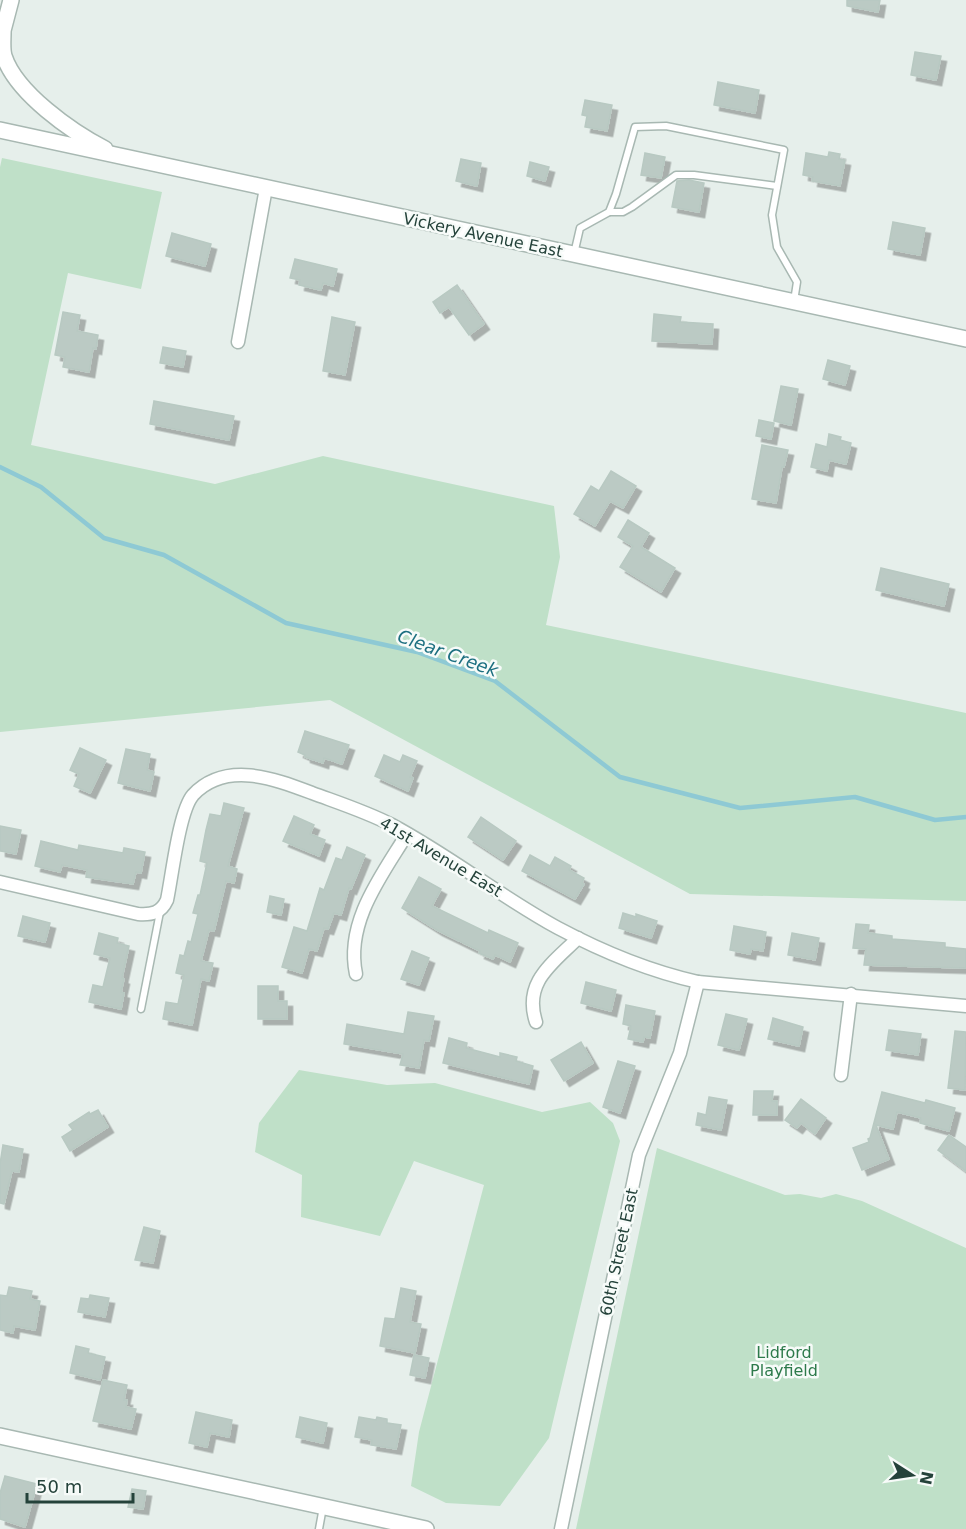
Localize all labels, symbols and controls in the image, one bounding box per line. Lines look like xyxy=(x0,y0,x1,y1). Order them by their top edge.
street label: Vickery Avenue East xyxy=(402,209,564,261)
water label: Clear Creek xyxy=(395,625,503,681)
street label: 41st Avenue East xyxy=(376,813,506,901)
street label: 60th Street East xyxy=(596,1186,642,1318)
park label: Lidford Playfield xyxy=(750,1343,818,1380)
north arrow xyxy=(882,1445,942,1505)
scale bar xyxy=(27,1466,134,1504)
text: N xyxy=(915,1469,937,1487)
text: 50 m xyxy=(36,1476,82,1497)

